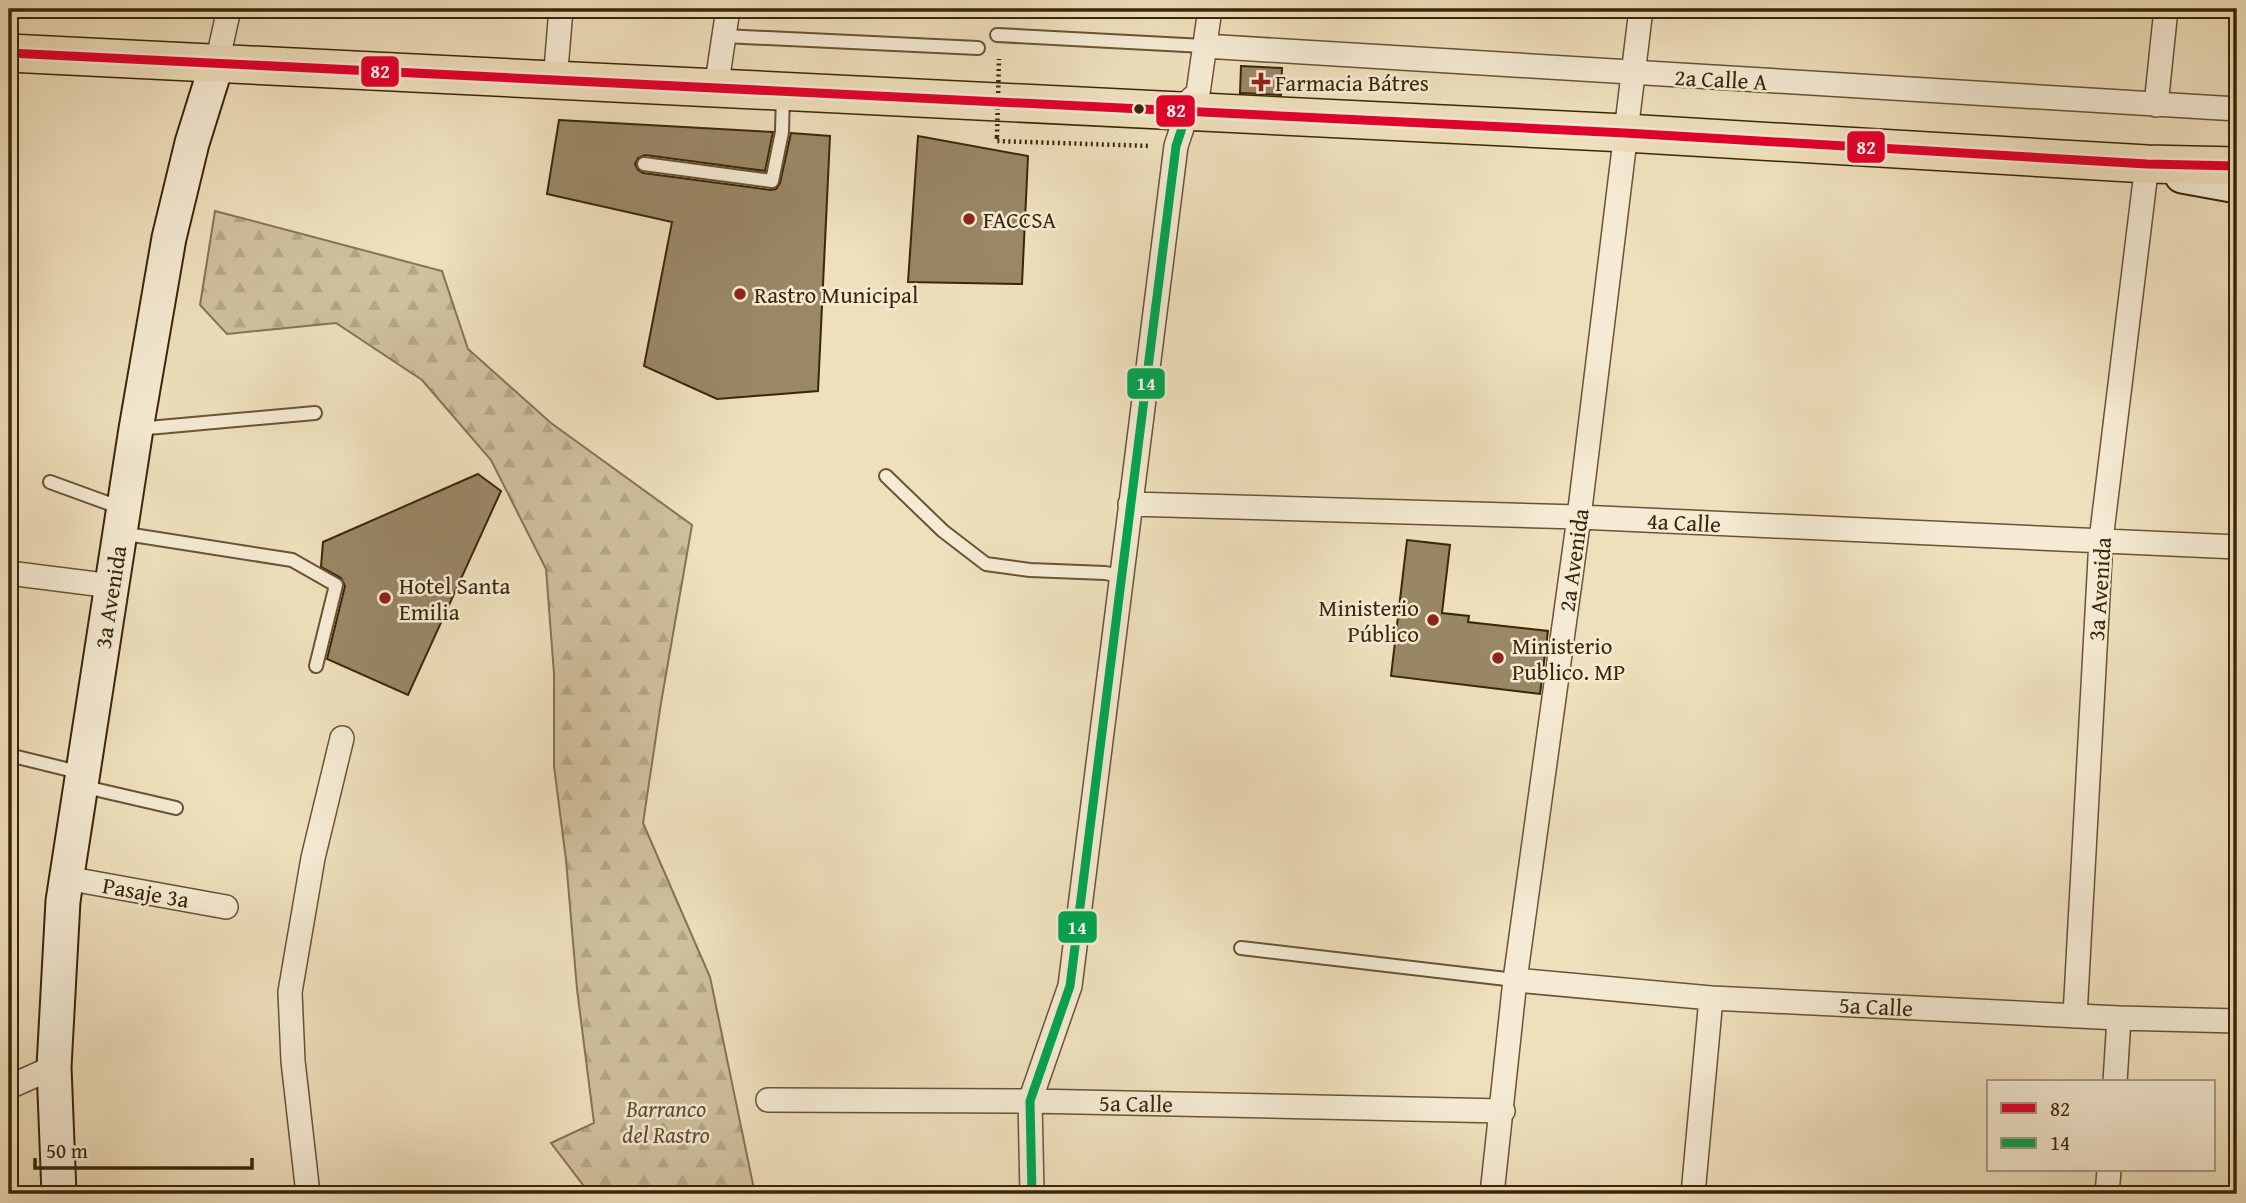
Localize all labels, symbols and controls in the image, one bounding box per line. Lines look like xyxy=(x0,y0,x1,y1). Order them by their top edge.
line badge: 82 xyxy=(360,55,400,88)
text: 82 xyxy=(370,57,390,85)
street label: 2a Calle A xyxy=(1674,60,1768,98)
place label: Farmacia Bátres xyxy=(1275,66,1429,99)
marker: Farmacia Bátres xyxy=(1253,74,1269,90)
line badge: 82 xyxy=(1155,94,1196,128)
text: 82 xyxy=(1166,96,1186,124)
unlabelled marker xyxy=(1132,102,1146,116)
line badge: 82 xyxy=(1846,130,1886,164)
text: 82 xyxy=(1856,133,1876,161)
place label: FACCSA xyxy=(983,203,1056,236)
marker: FACCSA xyxy=(961,211,977,227)
place label: Rastro Municipal xyxy=(754,278,918,311)
marker: Rastro Municipal xyxy=(732,286,748,302)
line badge: 14 xyxy=(1126,367,1166,400)
text: 14 xyxy=(1136,369,1156,397)
street label: 4a Calle xyxy=(1646,504,1722,540)
street label: 2a Avenida xyxy=(1549,506,1597,614)
street label: 3a Avenida xyxy=(2079,536,2119,642)
street label: 3a Avenida xyxy=(86,543,134,651)
place label: Hotel Santa Emilia xyxy=(399,569,511,628)
marker: Hotel Santa Emilia xyxy=(377,590,393,606)
place label: Ministerio Público xyxy=(1319,591,1419,650)
marker: Ministerio Público xyxy=(1425,612,1441,628)
place label: Ministerio Publico. MP xyxy=(1512,629,1625,688)
marker: Ministerio Publico. MP xyxy=(1490,650,1506,666)
street label: Pasaje 3a xyxy=(100,868,192,916)
line badge: 14 xyxy=(1057,910,1098,944)
text: 14 xyxy=(1067,913,1087,941)
street label: 5a Calle xyxy=(1838,988,1914,1024)
legend xyxy=(1987,1080,2214,1172)
street label: 5a Calle xyxy=(1099,1086,1173,1120)
park label: Barranco del Rastro xyxy=(622,1092,710,1151)
text: 82 xyxy=(2050,1093,2070,1124)
scale bar xyxy=(35,1126,252,1170)
text: 14 xyxy=(2050,1127,2070,1158)
text: 50 m xyxy=(46,1135,88,1166)

